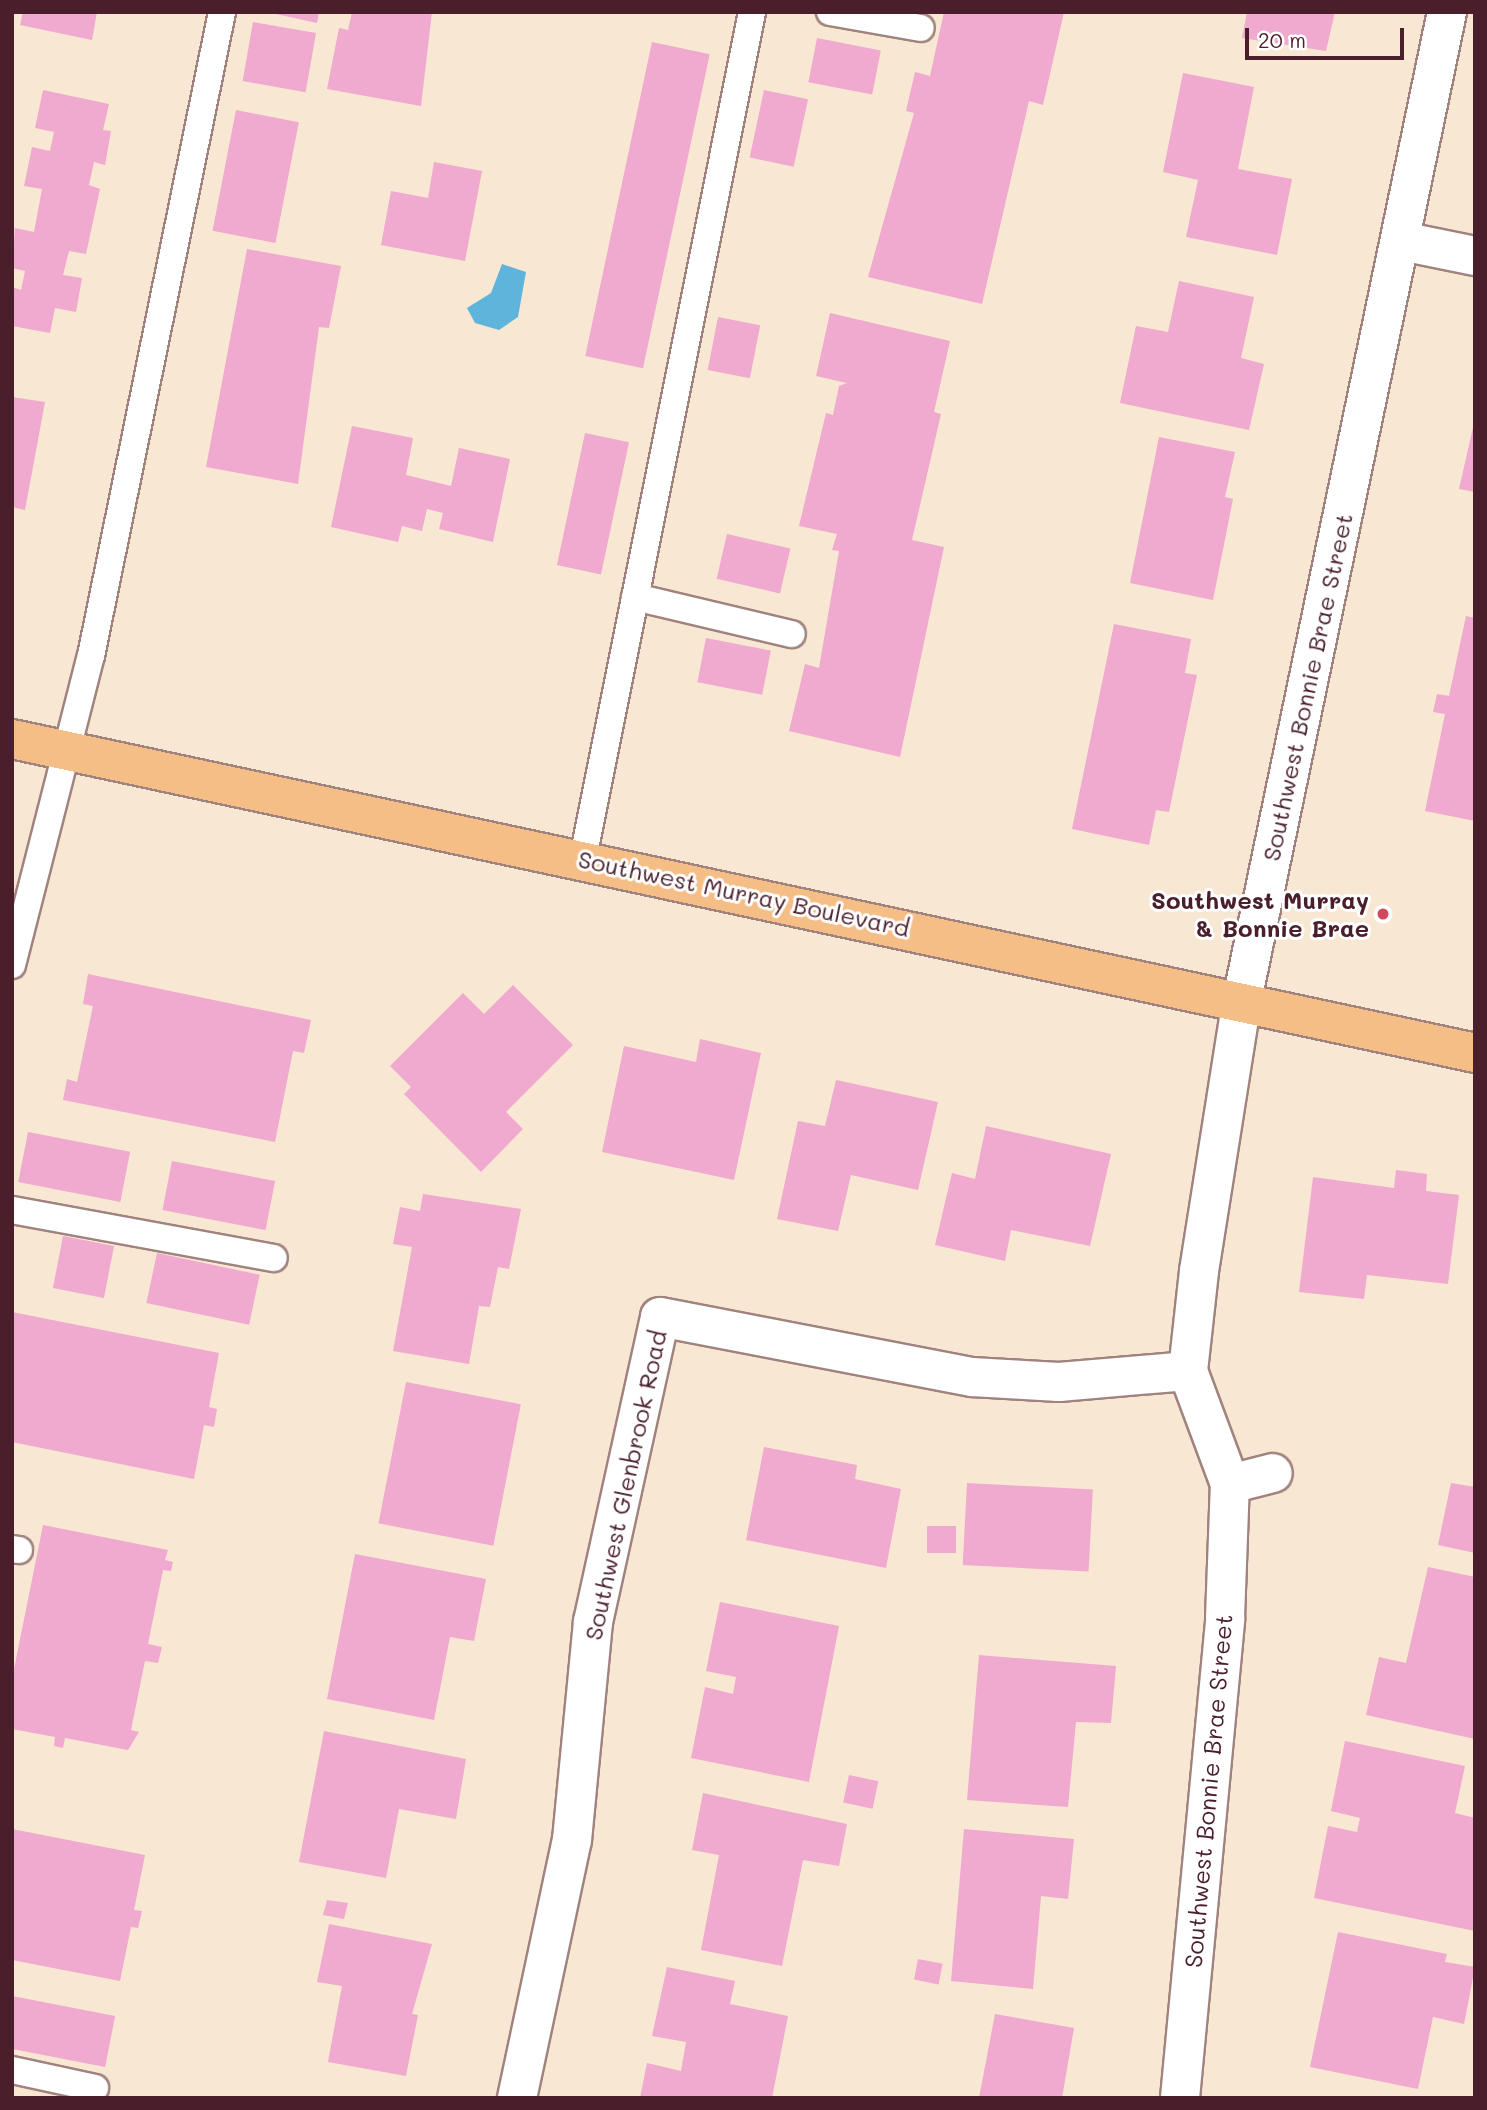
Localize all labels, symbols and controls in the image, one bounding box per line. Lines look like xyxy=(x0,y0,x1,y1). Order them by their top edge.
scale bar xyxy=(1249,14,1408,58)
text: 20 m xyxy=(1258,26,1306,53)
street label: Southwest Bonnie Brae Street xyxy=(1256,510,1358,864)
street label: Southwest Murray Boulevard xyxy=(576,844,912,942)
place label: Southwest Murray & Bonnie Brae xyxy=(1151,886,1369,942)
marker: Southwest Murray & Bonnie Brae xyxy=(1375,906,1391,922)
street label: Southwest Glenbrook Road xyxy=(578,1327,672,1643)
street label: Southwest Bonnie Brae Street xyxy=(1178,1613,1238,1969)

